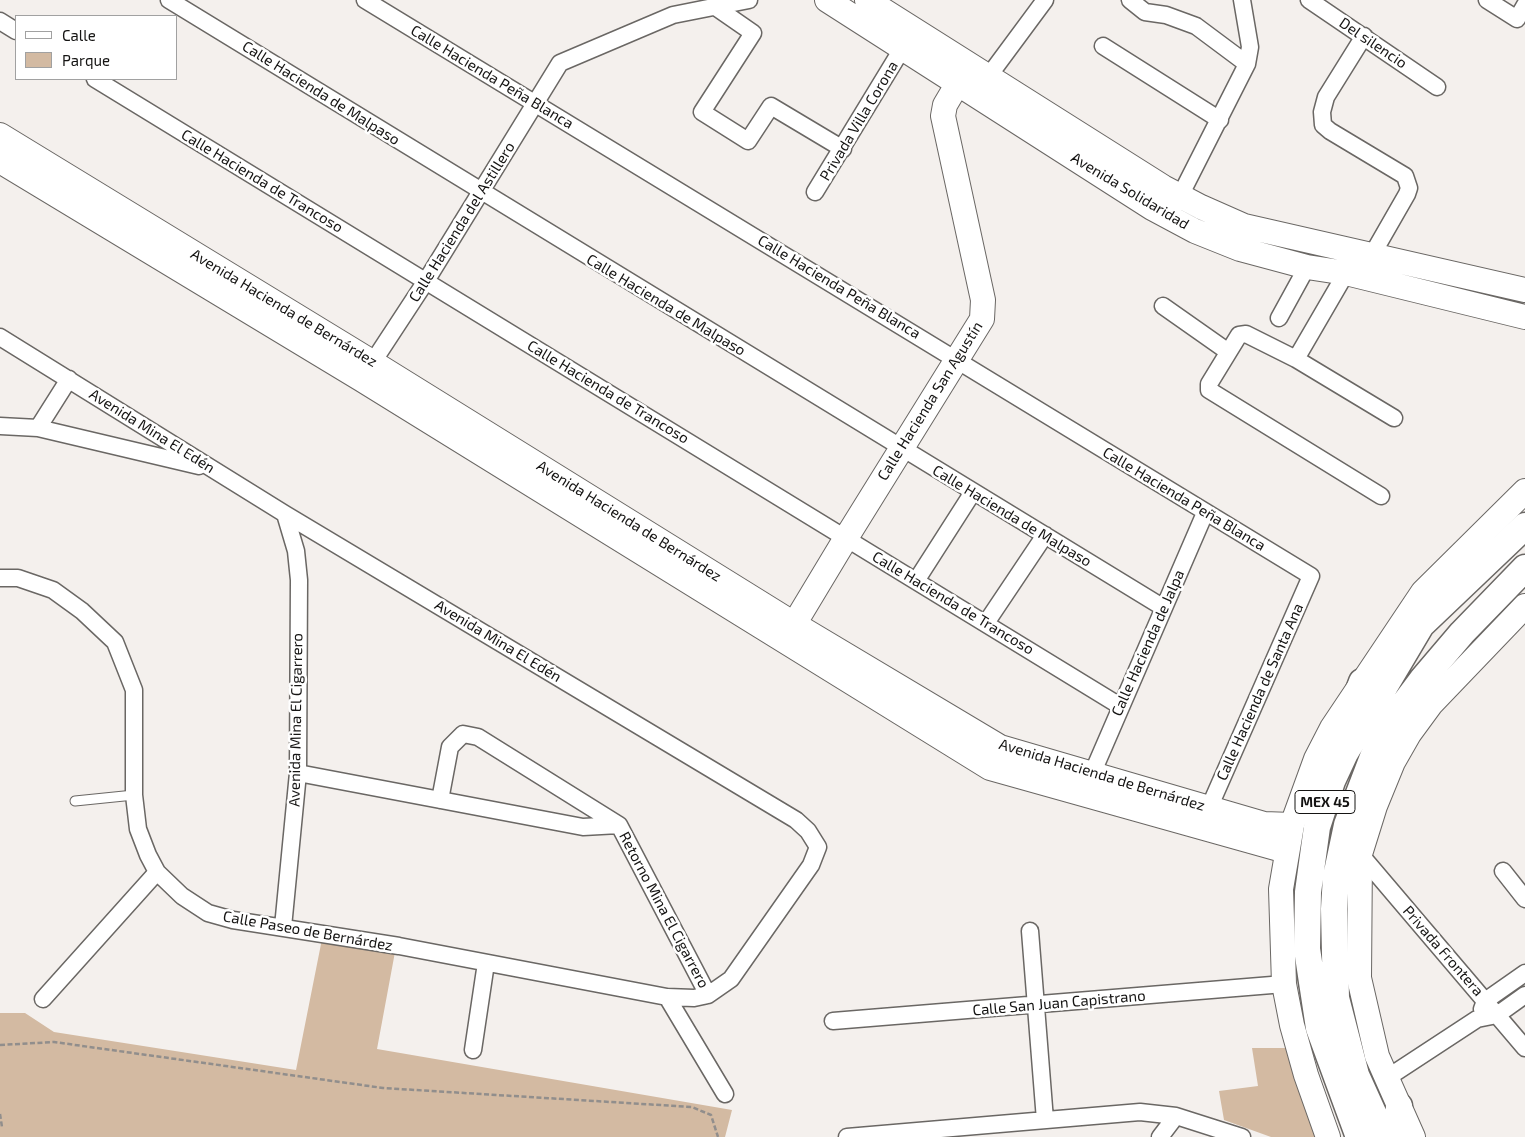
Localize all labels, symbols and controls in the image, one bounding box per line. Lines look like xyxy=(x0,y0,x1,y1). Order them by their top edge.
street label: Del silencio xyxy=(1336,14,1410,72)
legend xyxy=(15,15,178,80)
street label: Calle Hacienda Peña Blanca xyxy=(407,21,577,133)
text: Calle xyxy=(62,26,96,44)
street label: Calle Hacienda de Malpaso xyxy=(239,37,403,149)
text: Parque xyxy=(62,51,110,69)
street label: Privada Villa Corona xyxy=(816,58,902,184)
street label: Calle Hacienda de Trancoso xyxy=(178,126,346,236)
street label: Calle Hacienda del Astillero xyxy=(405,139,519,305)
street label: Avenida Solidaridad xyxy=(1068,149,1192,233)
street label: Calle Hacienda Peña Blanca xyxy=(754,231,924,343)
street label: Avenida Hacienda de Bernárdez xyxy=(188,245,380,371)
street label: Calle Hacienda de Malpaso xyxy=(583,250,749,360)
street label: Calle Hacienda San Agustín xyxy=(874,318,986,484)
street label: Calle Hacienda de Trancoso xyxy=(524,337,692,447)
street label: Avenida Mina El Edén xyxy=(86,385,218,477)
street label: Calle Hacienda Peña Blanca xyxy=(1099,443,1269,555)
street label: Avenida Hacienda de Bernárdez xyxy=(533,457,725,585)
street label: Calle Hacienda de Malpaso xyxy=(929,461,1095,571)
street label: Calle Hacienda de Trancoso xyxy=(869,548,1037,658)
street label: Calle Hacienda de Jalpa xyxy=(1108,567,1188,719)
street label: Avenida Mina El Edén xyxy=(431,596,565,686)
street label: Calle Hacienda de Santa Ana xyxy=(1213,601,1307,783)
street label: Avenida Mina El Cigarrero xyxy=(285,633,307,807)
street label: Avenida Hacienda de Bernárdez xyxy=(997,735,1207,815)
road number: MEX 45 xyxy=(1295,790,1355,814)
street label: Retorno Mina El Cigarrero xyxy=(615,829,713,991)
street label: Privada Frontera xyxy=(1399,902,1487,1000)
street label: Calle Paseo de Bernárdez xyxy=(222,907,394,955)
street label: Calle San Juan Capistrano xyxy=(972,986,1146,1020)

